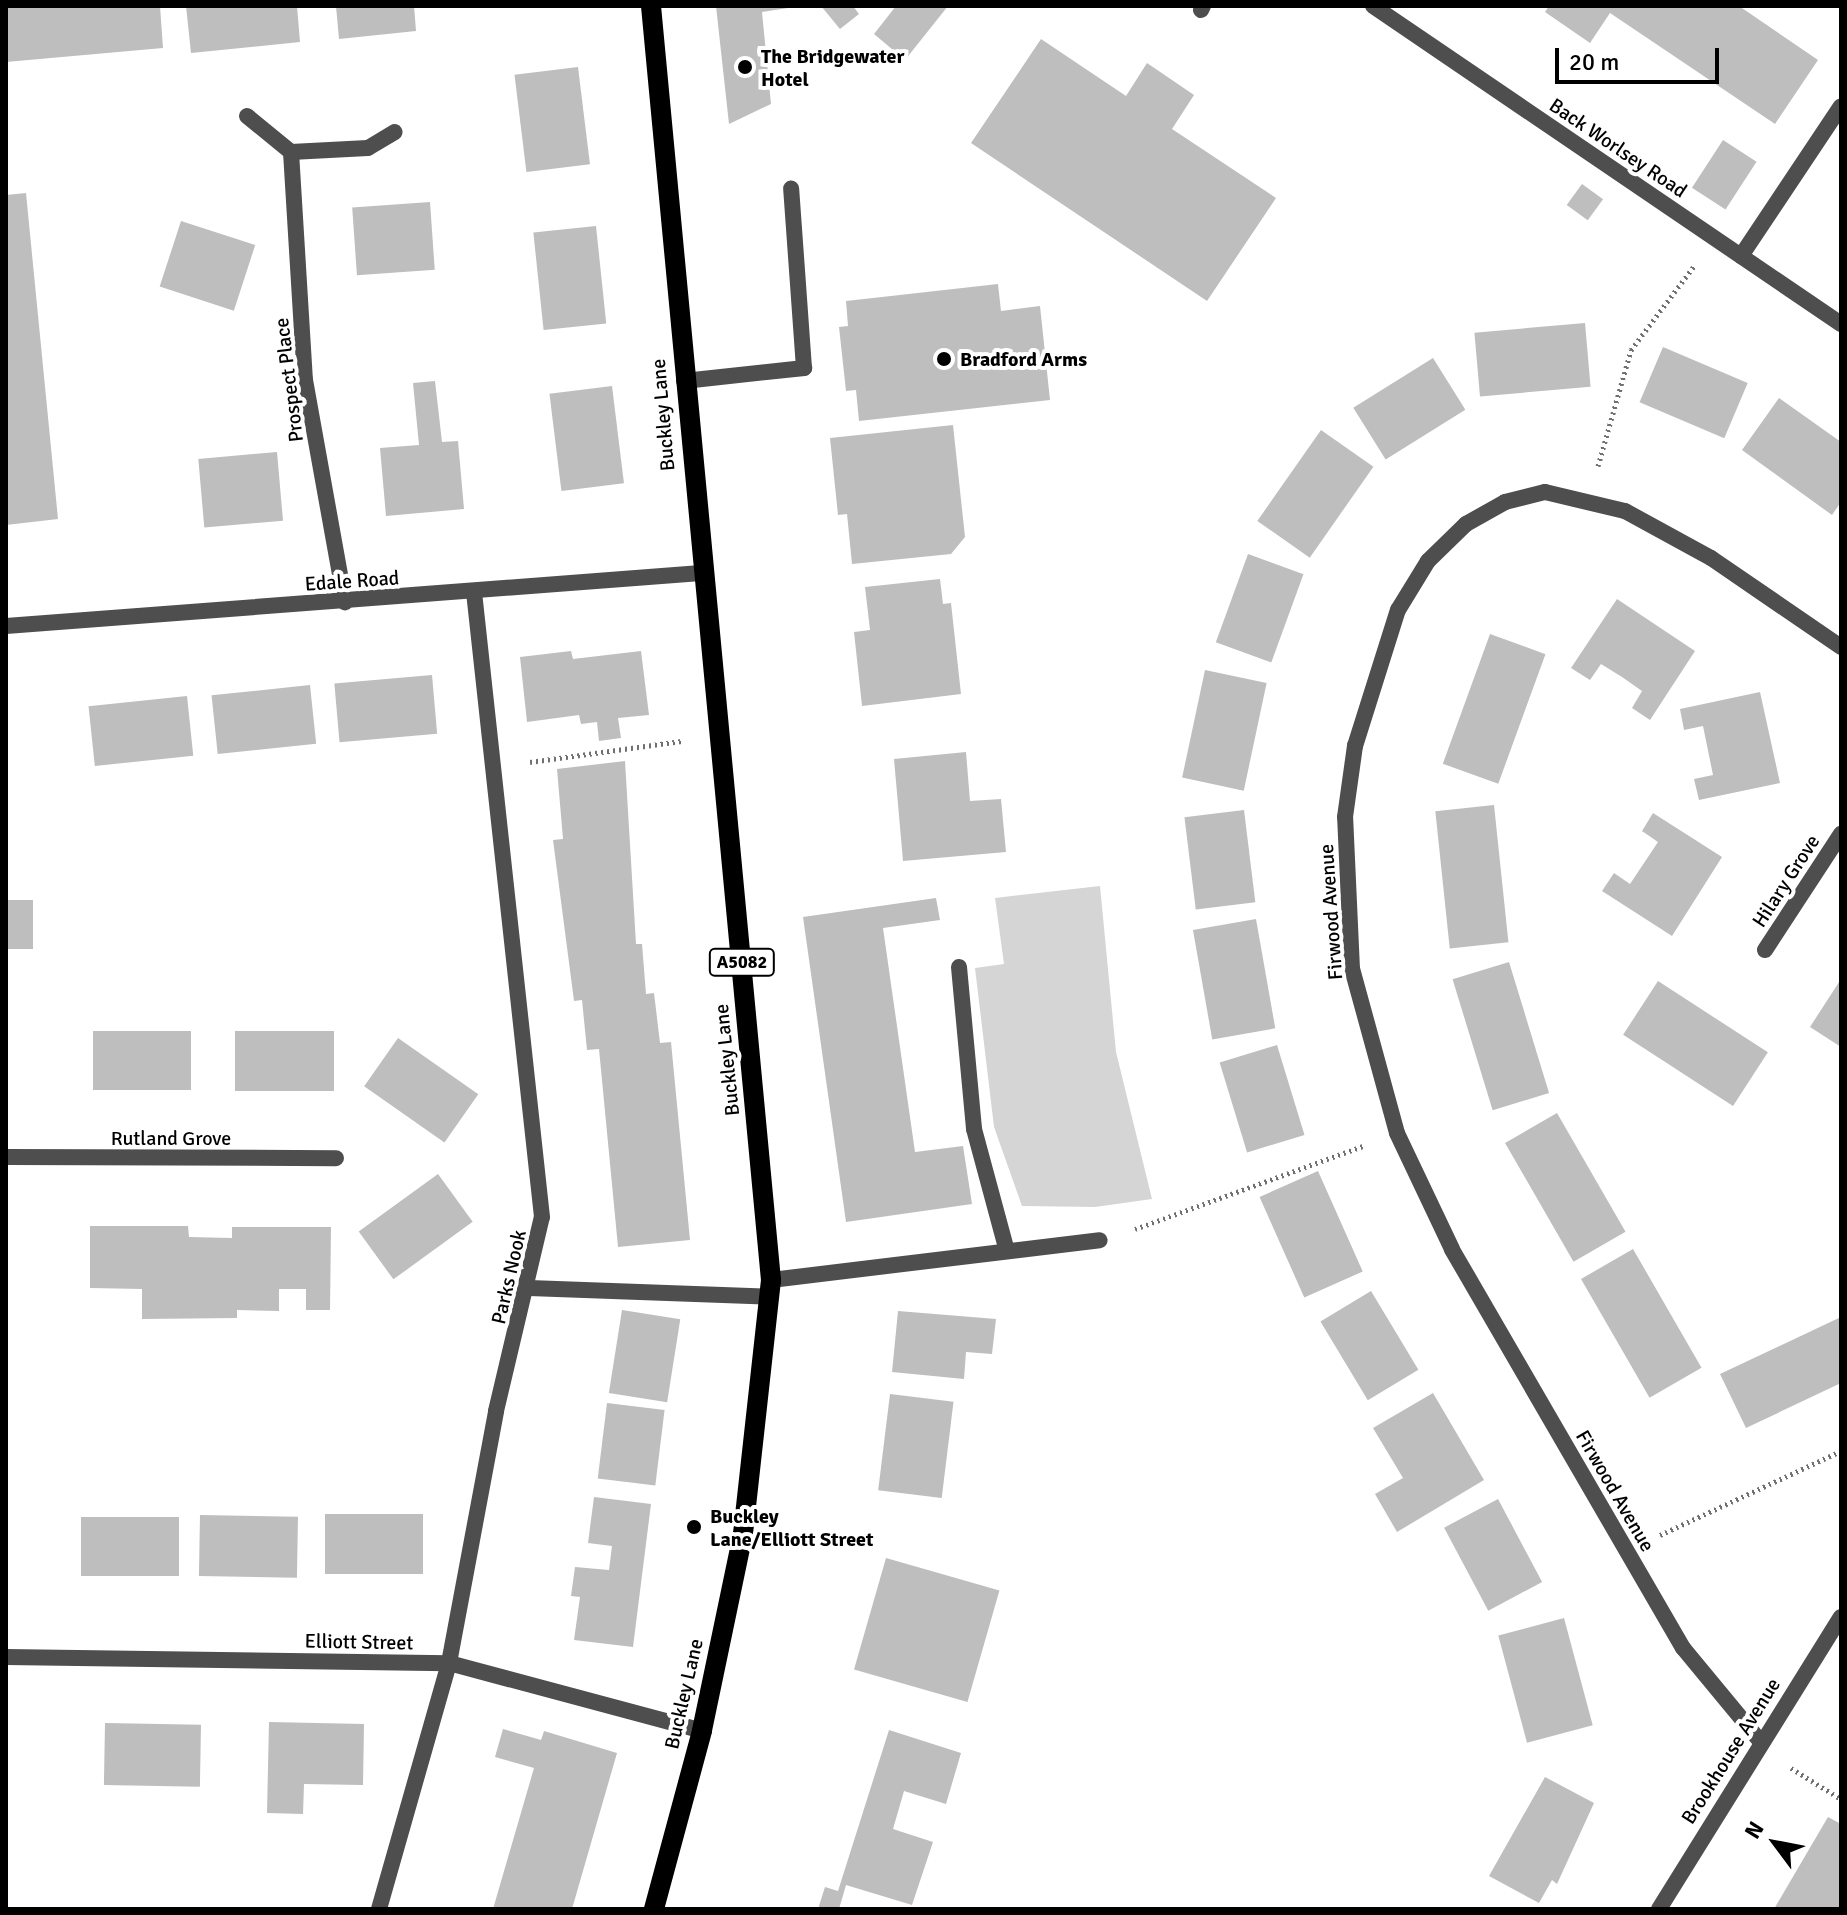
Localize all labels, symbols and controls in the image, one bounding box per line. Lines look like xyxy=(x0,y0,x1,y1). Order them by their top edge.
scale bar xyxy=(1559,32,1723,82)
place label: The Bridgewater Hotel xyxy=(761,44,904,91)
text: 20 m xyxy=(1569,47,1619,77)
marker: The Bridgewater Hotel xyxy=(736,58,754,76)
street label: Back Worlsey Road xyxy=(1545,93,1691,203)
street label: Prospect Place xyxy=(269,316,309,444)
place label: Bradford Arms xyxy=(960,347,1087,371)
marker: Bradford Arms xyxy=(935,350,953,368)
street label: Buckley Lane xyxy=(646,358,680,472)
street label: Edale Road xyxy=(304,566,400,596)
street label: Hilary Grove xyxy=(1747,830,1825,932)
street label: Firwood Avenue xyxy=(1314,843,1348,981)
road number: A5082 xyxy=(708,948,776,976)
street label: Buckley Lane xyxy=(709,1003,745,1117)
street label: Rutland Grove xyxy=(111,1126,231,1150)
street label: Parks Nook xyxy=(487,1228,531,1326)
street label: Firwood Avenue xyxy=(1571,1426,1659,1556)
place label: Buckley Lane/Elliott Street xyxy=(710,1504,874,1551)
marker: Buckley Lane/Elliott Street xyxy=(685,1518,703,1536)
street label: Elliott Street xyxy=(304,1629,414,1655)
street label: Buckley Lane xyxy=(660,1636,708,1752)
street label: Brookhouse Avenue xyxy=(1676,1674,1786,1828)
north arrow xyxy=(1735,1803,1815,1883)
text: N xyxy=(1739,1816,1770,1844)

